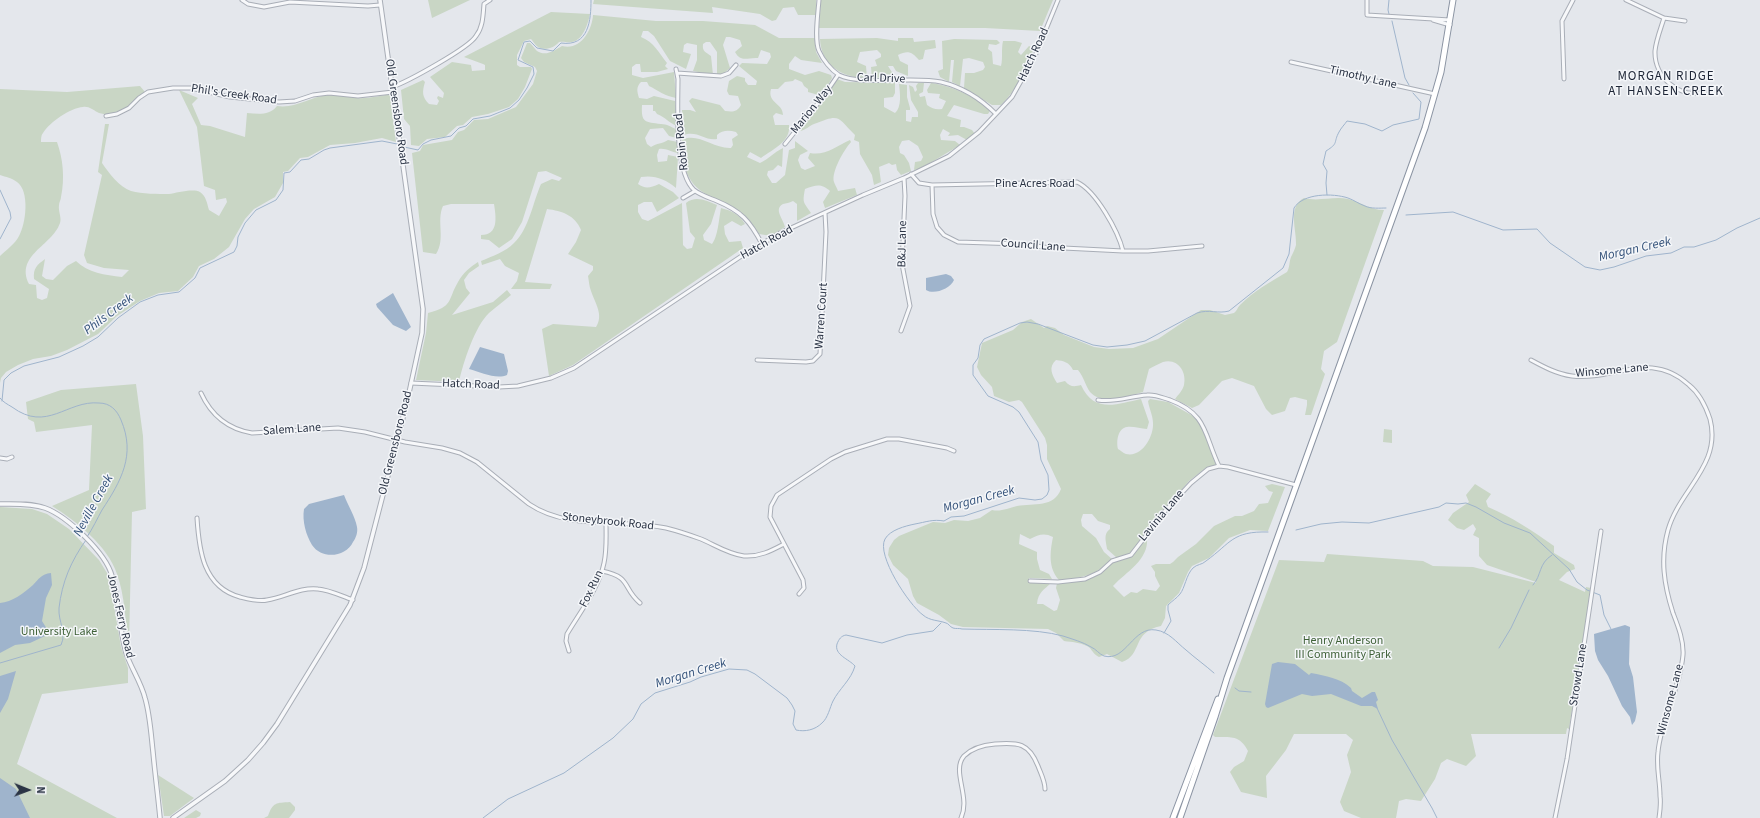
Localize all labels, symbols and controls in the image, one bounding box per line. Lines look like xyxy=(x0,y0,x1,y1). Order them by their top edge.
street label: Hatch Road xyxy=(1015,26,1053,84)
street label: Old Greensboro Road xyxy=(381,58,411,166)
street label: Timothy Lane xyxy=(1328,63,1398,93)
district label: MORGAN RIDGE AT HANSEN CREEK xyxy=(1608,69,1724,100)
street label: Carl Drive xyxy=(856,71,906,87)
street label: Phil's Creek Road xyxy=(190,82,278,108)
street label: Marion Way xyxy=(788,83,836,137)
street label: Robin Road xyxy=(672,113,692,171)
street label: Pine Acres Road xyxy=(995,177,1075,191)
street label: B&J Lane xyxy=(895,220,911,268)
street label: Hatch Road xyxy=(738,223,796,263)
water label: Morgan Creek xyxy=(1597,234,1673,266)
street label: Council Lane xyxy=(1000,237,1066,255)
street label: Warren Court xyxy=(812,282,832,350)
water label: Phils Creek xyxy=(81,291,137,339)
street label: Winsome Lane xyxy=(1575,361,1649,381)
street label: Hatch Road xyxy=(442,377,500,393)
street label: Old Greensboro Road xyxy=(376,389,416,497)
street label: Salem Lane xyxy=(262,421,322,439)
water label: Neville Creek xyxy=(71,472,117,540)
water label: Morgan Creek xyxy=(941,483,1017,517)
street label: Lavinia Lane xyxy=(1136,487,1188,545)
street label: Stoneybrook Road xyxy=(561,510,655,534)
street label: Fox Run xyxy=(577,568,607,610)
street label: Jones Ferry Road xyxy=(103,572,137,660)
park label: University Lake xyxy=(21,625,97,639)
park label: Henry Anderson III Community Park xyxy=(1295,634,1391,662)
street label: Strowd Lane xyxy=(1567,643,1591,707)
water label: Morgan Creek xyxy=(654,656,728,692)
street label: Winsome Lane xyxy=(1655,663,1687,737)
north arrow xyxy=(8,770,48,810)
text: N xyxy=(33,786,48,794)

